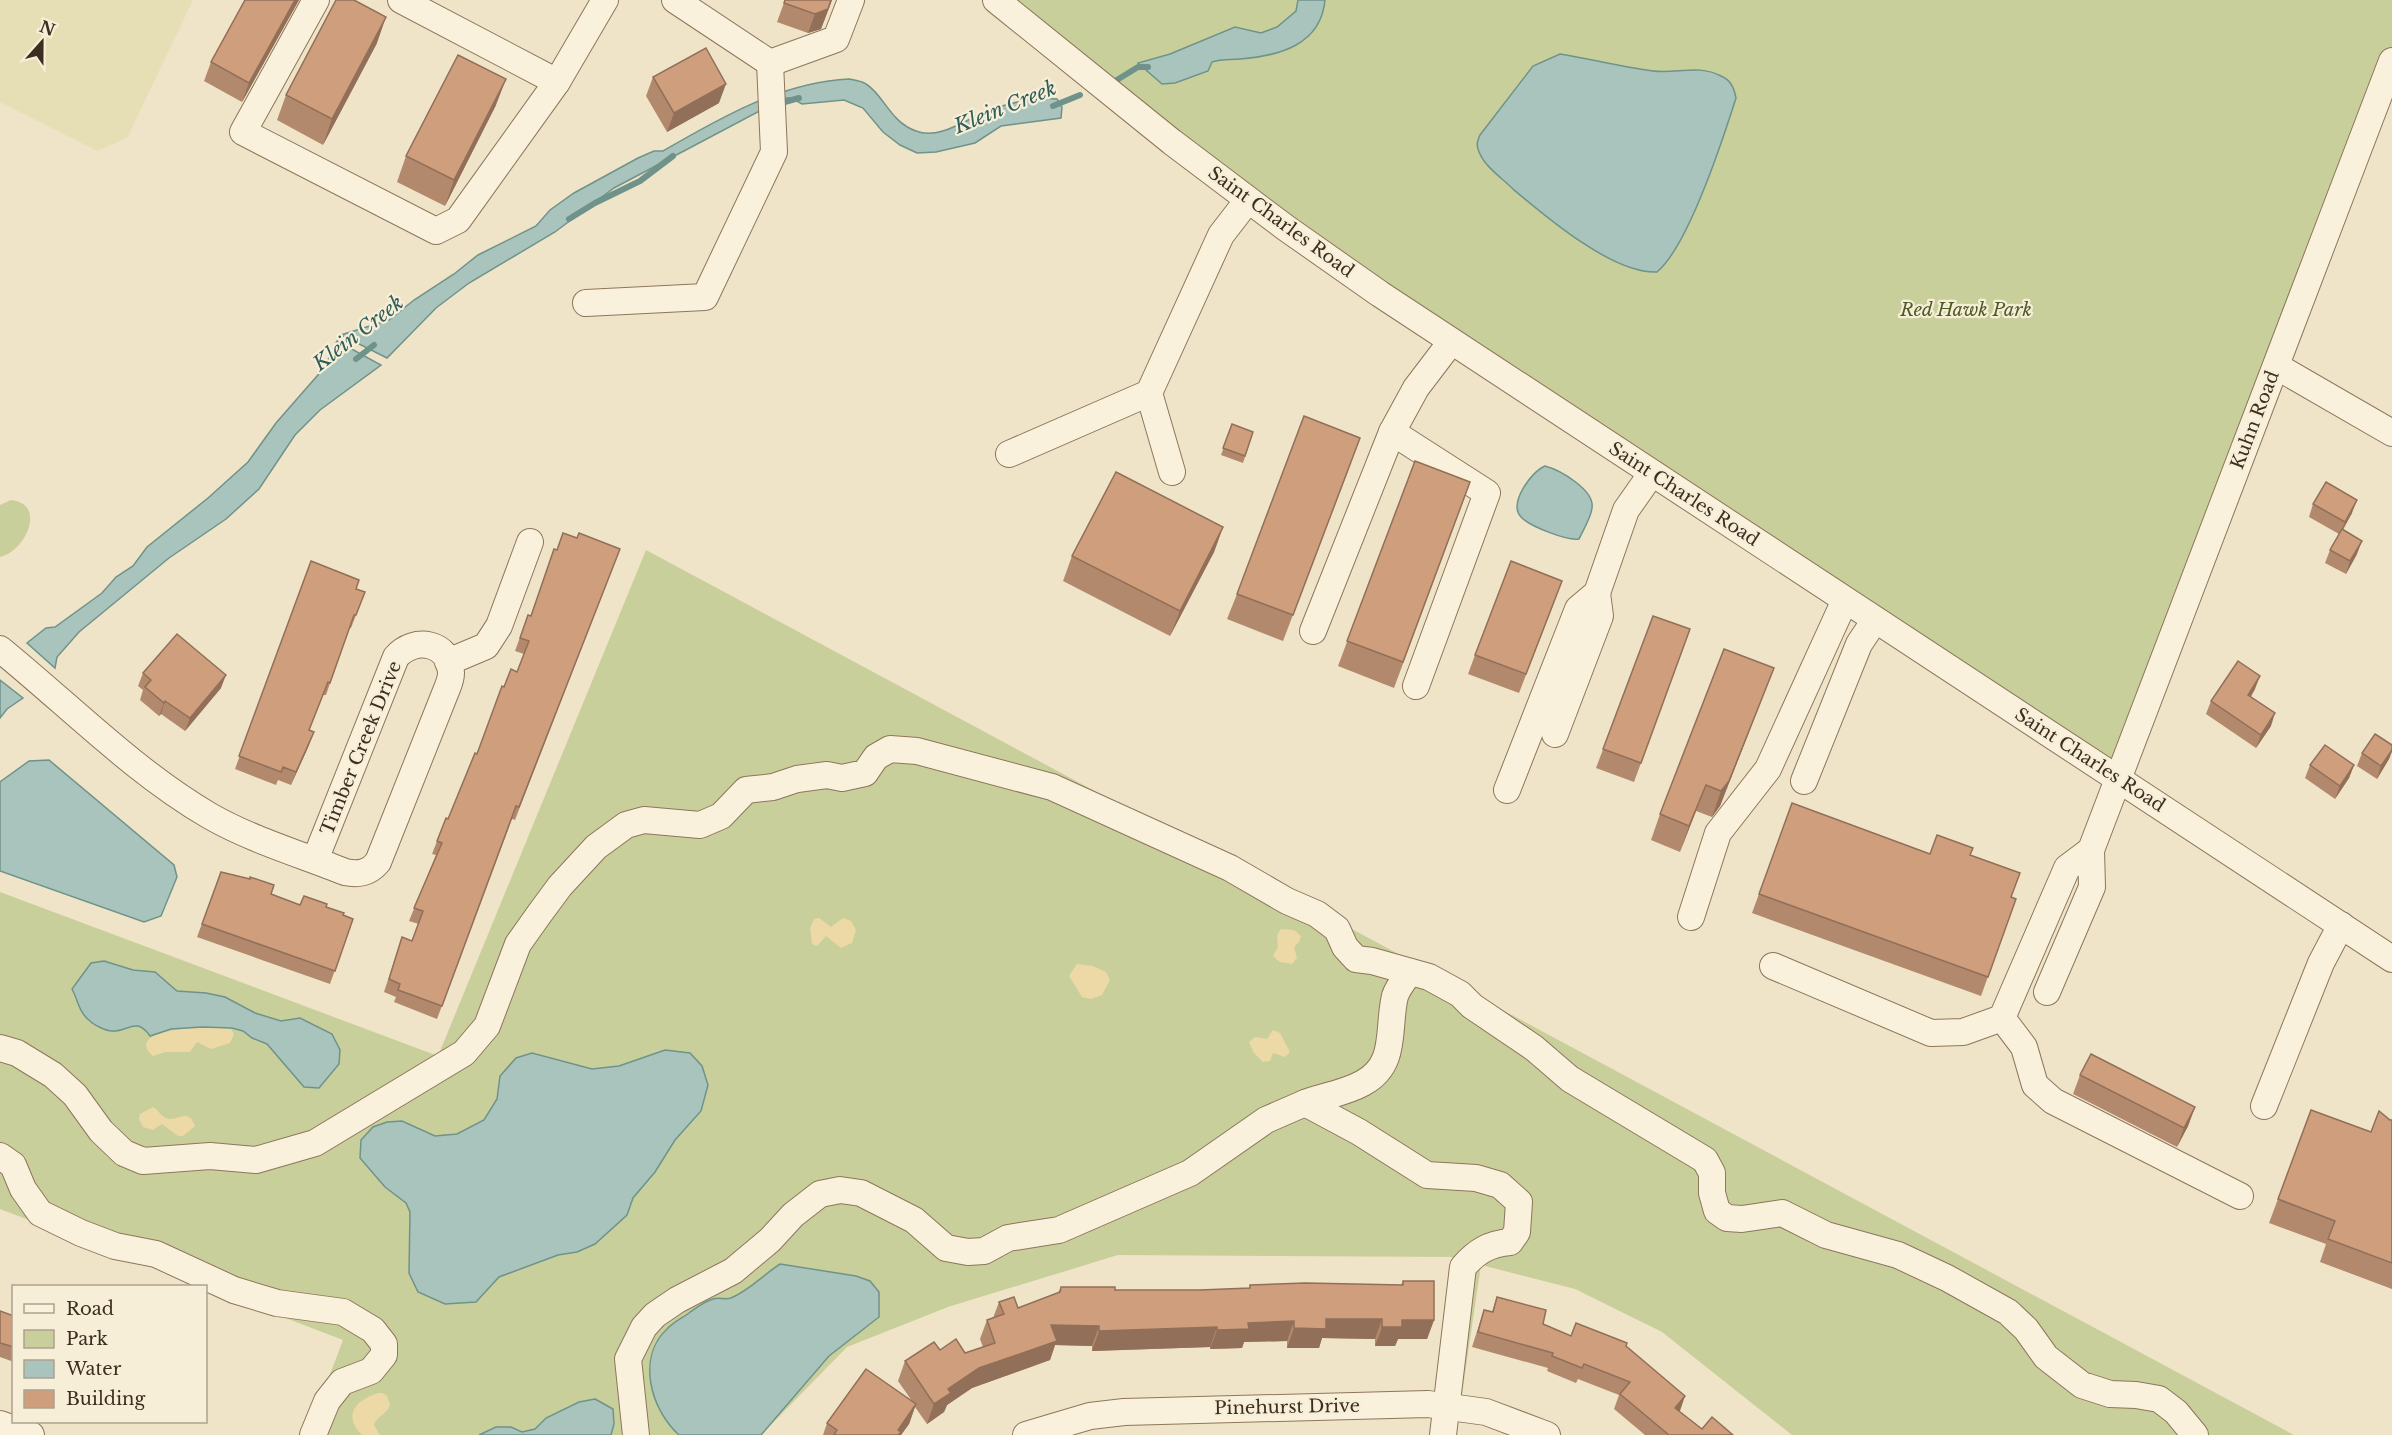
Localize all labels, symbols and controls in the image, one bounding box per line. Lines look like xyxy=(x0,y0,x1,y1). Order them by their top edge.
north arrow xyxy=(12,12,72,72)
text: N xyxy=(37,16,58,40)
water label: Klein Creek xyxy=(949,76,1060,139)
street label: Saint Charles Road xyxy=(1204,162,1358,282)
water label: Klein Creek xyxy=(307,290,408,376)
park label: Red Hawk Park xyxy=(1899,299,2032,321)
street label: Kuhn Road xyxy=(2226,368,2284,472)
street label: Saint Charles Road xyxy=(1605,437,1763,551)
street label: Timber Creek Drive xyxy=(316,658,406,838)
street label: Saint Charles Road xyxy=(2011,703,2169,817)
legend xyxy=(12,1285,207,1423)
text: Road xyxy=(66,1298,114,1320)
text: Park xyxy=(66,1328,108,1350)
text: Water xyxy=(65,1358,122,1380)
text: Building xyxy=(66,1388,145,1410)
street label: Pinehurst Drive xyxy=(1214,1395,1360,1419)

